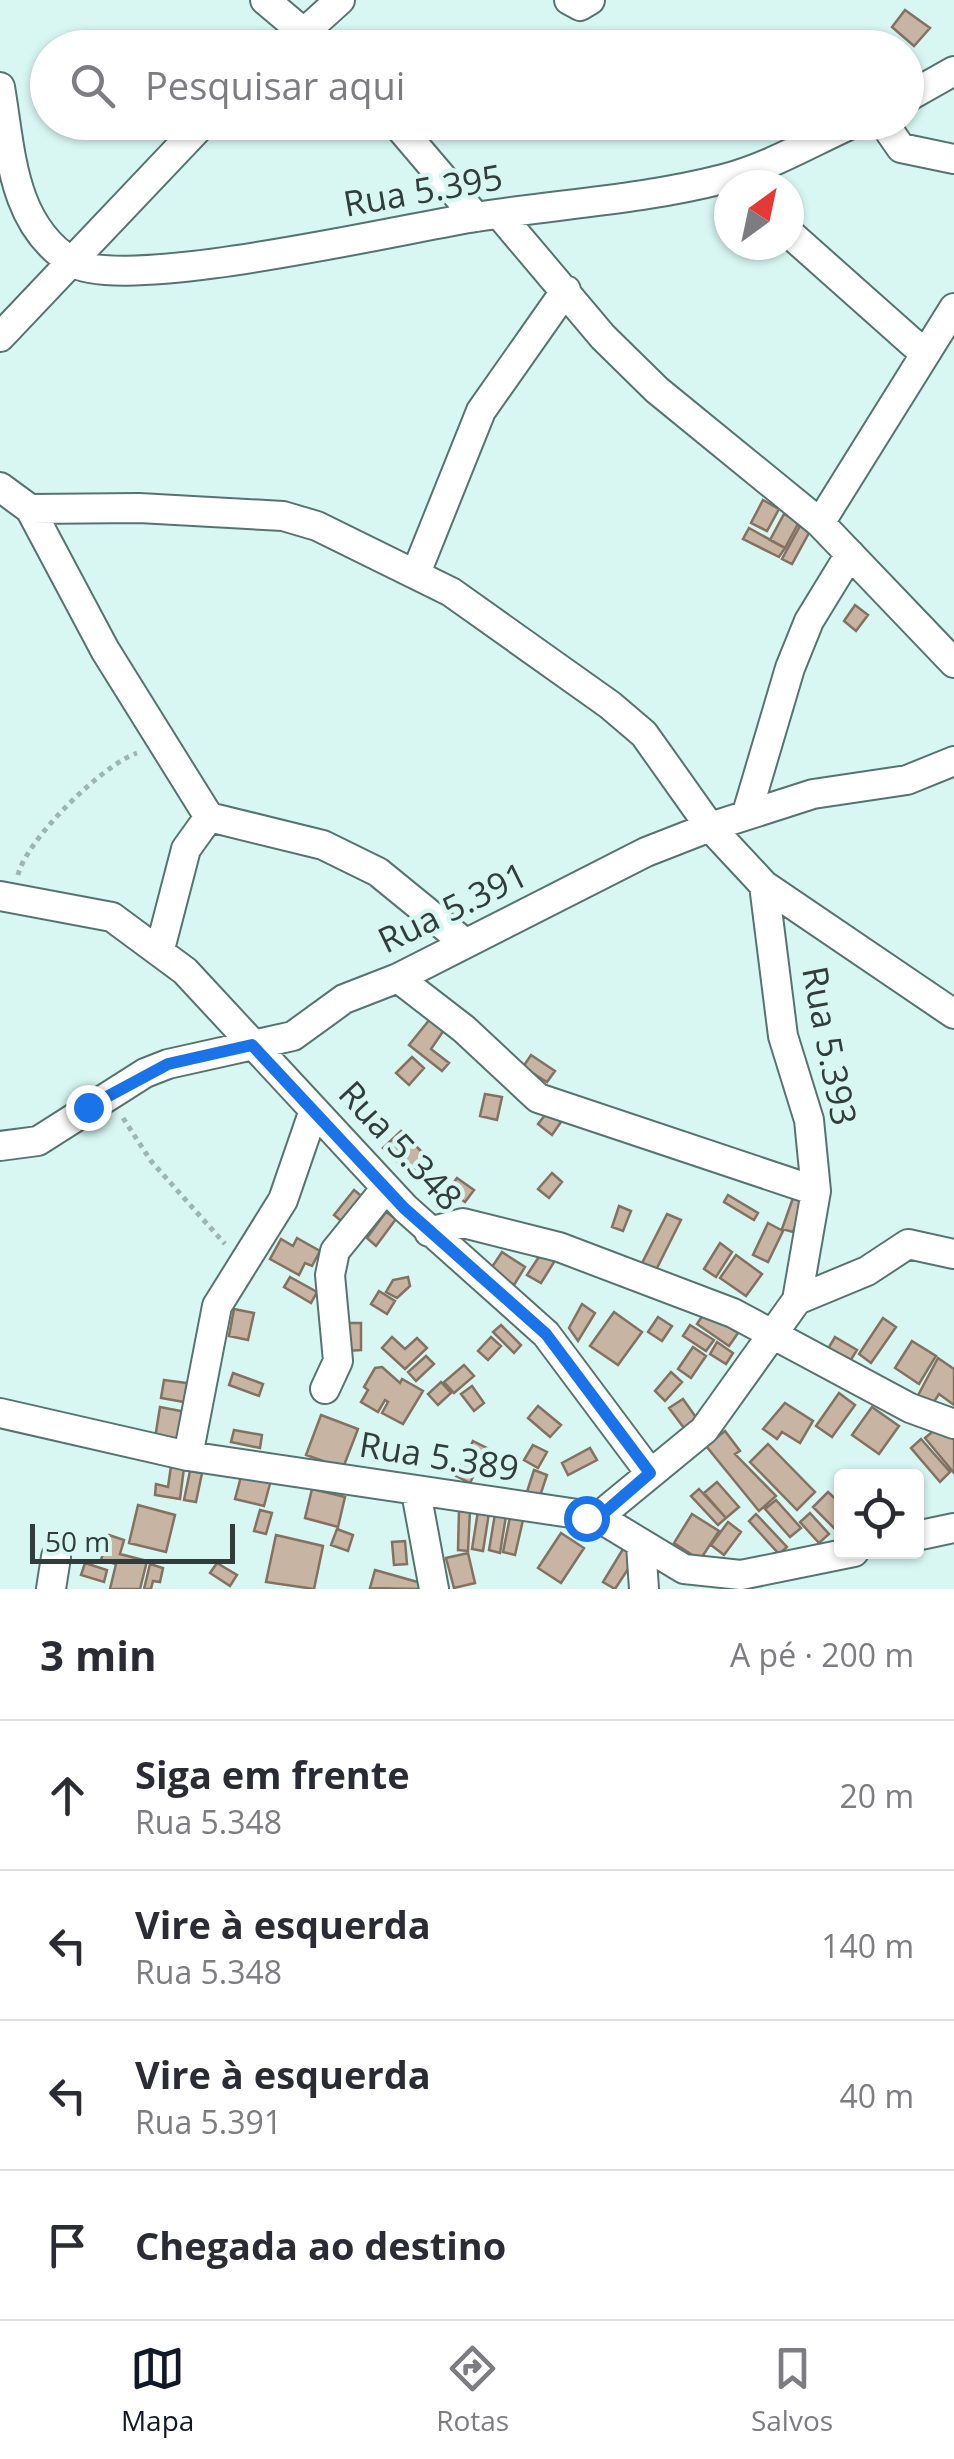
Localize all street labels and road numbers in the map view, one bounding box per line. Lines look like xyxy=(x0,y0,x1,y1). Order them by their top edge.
street label: Rua 5.395 xyxy=(339,152,506,227)
street label: Rua 5.391 xyxy=(370,850,535,963)
street label: Rua 5.393 xyxy=(792,962,869,1129)
street label: Rua 5.348 xyxy=(329,1070,473,1220)
street label: Rua 5.389 xyxy=(356,1420,522,1491)

